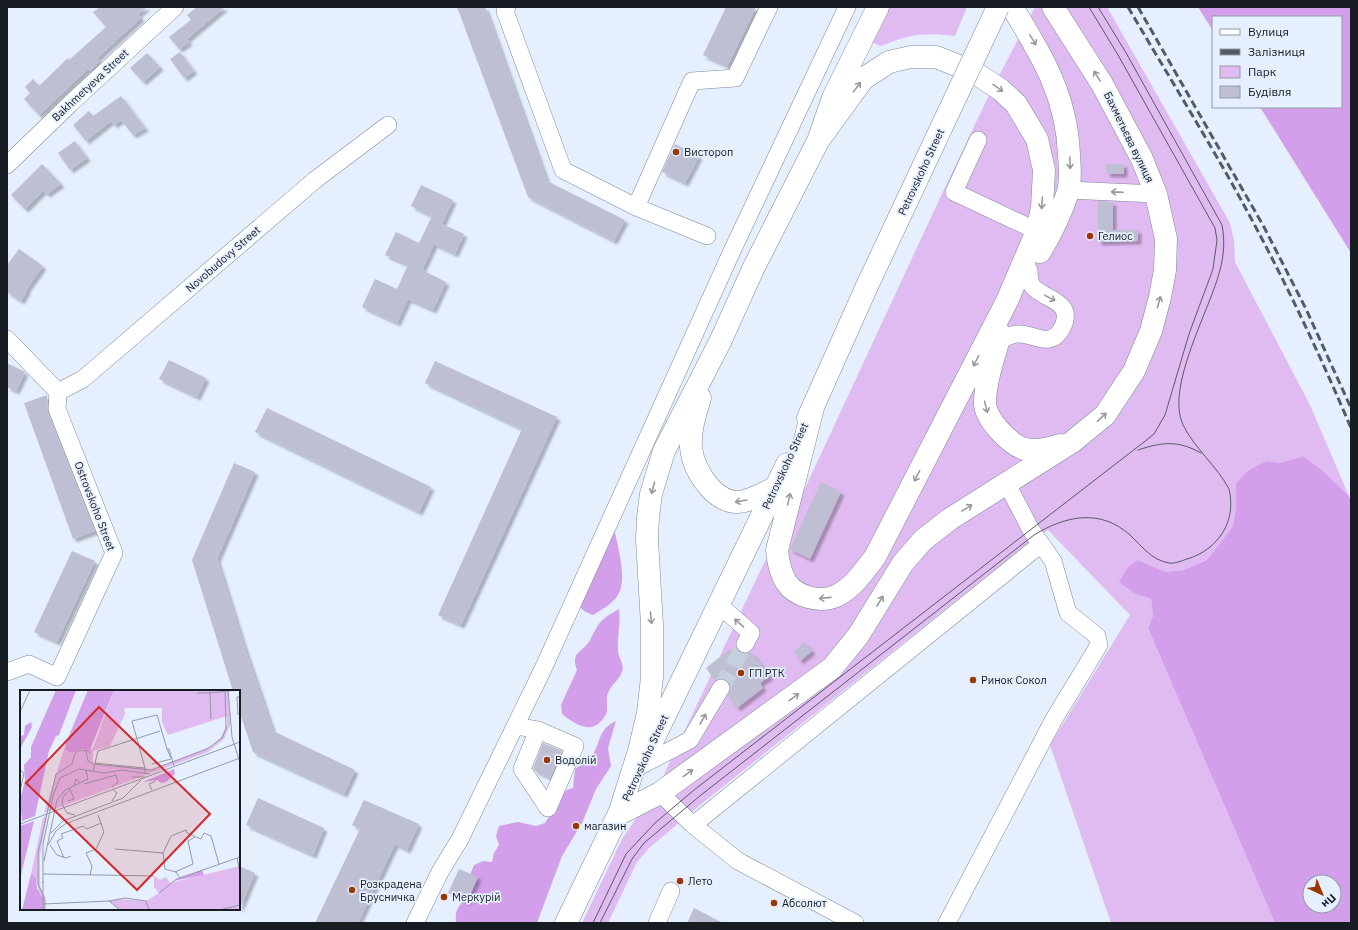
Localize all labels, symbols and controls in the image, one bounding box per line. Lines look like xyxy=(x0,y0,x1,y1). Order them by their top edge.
legend xyxy=(1212,16,1342,108)
text: Вулиця xyxy=(1248,24,1289,39)
one-way arrow xyxy=(1029,34,1037,46)
text: Залізниця xyxy=(1248,44,1305,59)
street label: Bakhmetyeva Street xyxy=(49,46,131,124)
text: Парк xyxy=(1248,64,1277,79)
one-way arrow xyxy=(1093,71,1101,82)
one-way arrow xyxy=(853,81,861,92)
one-way arrow xyxy=(992,84,1003,92)
text: Будівля xyxy=(1248,84,1291,99)
street label: Бахметьєва вулиця xyxy=(1101,89,1157,185)
street label: Petrovskoho Street xyxy=(895,126,947,218)
place label: Вистороп xyxy=(684,145,733,159)
marker: Вистороп xyxy=(671,147,681,157)
one-way arrow xyxy=(1066,156,1073,169)
one-way arrow xyxy=(1111,189,1124,196)
one-way arrow xyxy=(1039,196,1046,209)
street label: Novobudovy Street xyxy=(183,223,263,295)
place label: Гелиос xyxy=(1098,229,1133,243)
marker: Гелиос xyxy=(1085,231,1095,241)
one-way arrow xyxy=(1044,294,1056,302)
one-way arrow xyxy=(1156,296,1163,309)
one-way arrow xyxy=(972,354,979,366)
one-way arrow xyxy=(983,400,991,413)
one-way arrow xyxy=(1097,412,1107,422)
street label: Petrovskoho Street xyxy=(759,420,811,512)
street label: Ostrovskoho Street xyxy=(71,459,119,553)
one-way arrow xyxy=(912,470,920,482)
one-way arrow xyxy=(649,482,656,495)
one-way arrow xyxy=(785,493,793,506)
one-way arrow xyxy=(735,497,748,505)
one-way arrow xyxy=(961,504,972,512)
one-way arrow xyxy=(819,594,832,601)
one-way arrow xyxy=(876,595,884,607)
one-way arrow xyxy=(647,611,655,624)
one-way arrow xyxy=(733,618,744,627)
place label: ГП РТК xyxy=(749,666,785,680)
marker: ГП РТК xyxy=(736,668,746,678)
place label: Ринок Сокол xyxy=(981,673,1047,687)
marker: Ринок Сокол xyxy=(968,675,978,685)
inset map xyxy=(20,690,240,910)
one-way arrow xyxy=(788,693,799,701)
street label: Petrovskoho Street xyxy=(619,712,671,804)
one-way arrow xyxy=(700,713,708,725)
place label: Водолій xyxy=(555,753,596,767)
marker: Водолій xyxy=(542,755,552,765)
one-way arrow xyxy=(683,769,694,777)
place label: магазин xyxy=(584,819,626,833)
marker: магазин xyxy=(571,821,581,831)
place label: Лето xyxy=(688,874,713,888)
north arrow xyxy=(1302,874,1342,914)
marker: Лето xyxy=(675,876,685,886)
place label: Розкрадена Брусничка xyxy=(360,877,422,904)
marker: Розкрадена Брусничка xyxy=(347,885,357,895)
place label: Меркурій xyxy=(452,890,501,904)
text: Пн xyxy=(1319,891,1339,911)
marker: Меркурій xyxy=(439,892,449,902)
place label: Абсолют xyxy=(782,896,827,910)
marker: Абсолют xyxy=(769,898,779,908)

